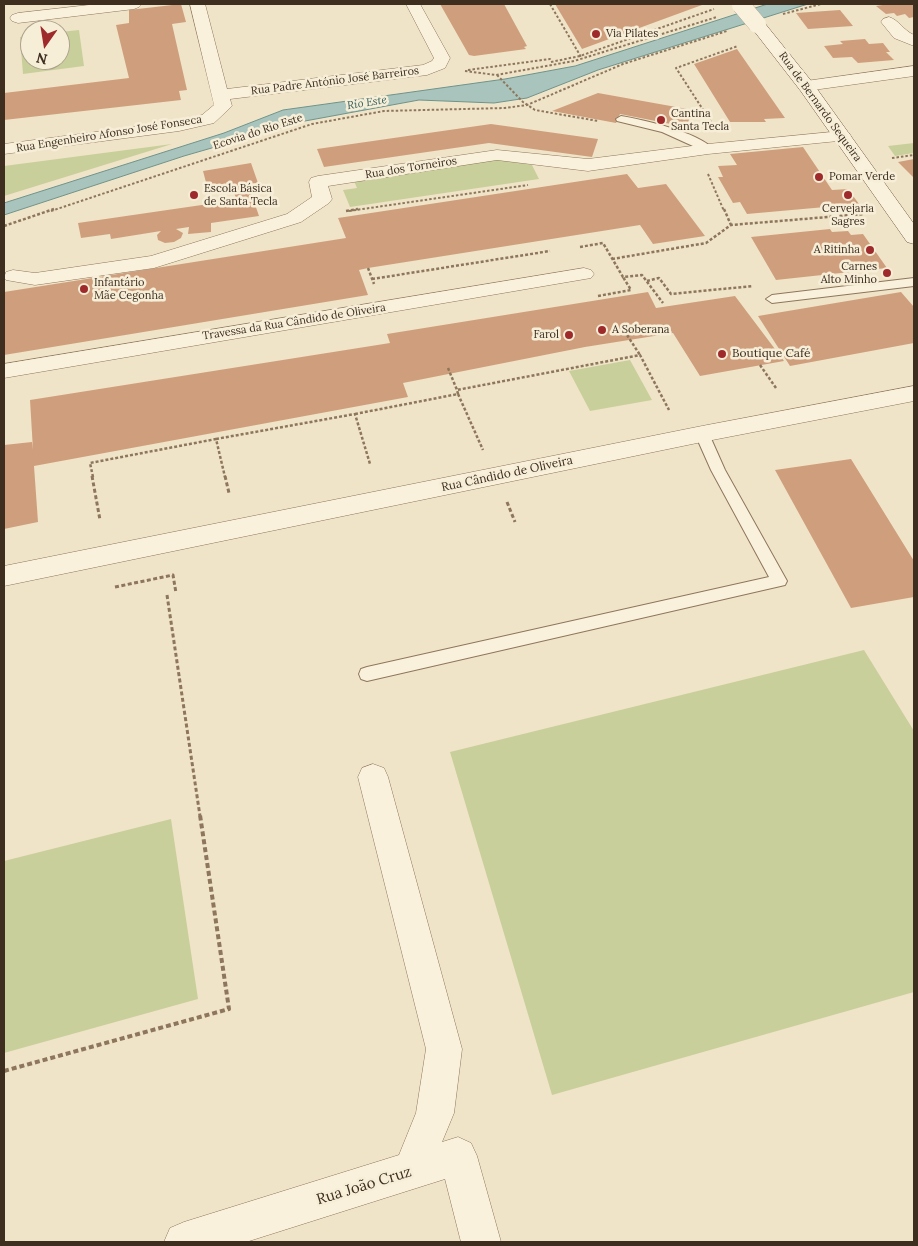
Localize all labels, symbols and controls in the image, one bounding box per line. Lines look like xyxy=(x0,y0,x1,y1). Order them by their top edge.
north arrow xyxy=(20,20,70,70)
place label: Via Pilates xyxy=(606,27,658,41)
marker: Via Pilates xyxy=(590,28,602,40)
text: N xyxy=(35,49,49,69)
street label: Rua de Bernardo Sequeira xyxy=(776,50,864,164)
street label: Rua Padre António José Barreiros xyxy=(250,64,420,98)
water label: Rio Este xyxy=(346,93,388,113)
place label: Cantina Santa Tecla xyxy=(671,107,729,133)
street label: Ecovia do Rio Este xyxy=(211,111,305,153)
street label: Rua Engenheiro Afonso José Fonseca xyxy=(15,113,203,155)
marker: Cantina Santa Tecla xyxy=(655,114,667,126)
street label: Rua dos Torneiros xyxy=(364,154,458,182)
place label: Pomar Verde xyxy=(829,170,895,184)
marker: Pomar Verde xyxy=(813,171,825,183)
place label: Escola Básica de Santa Tecla xyxy=(204,182,278,208)
marker: Escola Básica de Santa Tecla xyxy=(188,189,200,201)
marker: Cervejaria Sagres xyxy=(842,189,854,201)
place label: Cervejaria Sagres xyxy=(822,202,874,228)
place label: A Ritinha xyxy=(814,243,860,257)
marker: A Ritinha xyxy=(864,244,876,256)
place label: Carnes Alto Minho xyxy=(821,260,877,286)
marker: Carnes Alto Minho xyxy=(881,267,893,279)
place label: Infantário Mãe Cegonha xyxy=(94,276,164,302)
marker: Infantário Mãe Cegonha xyxy=(78,283,90,295)
street label: Travessa da Rua Cândido de Oliveira xyxy=(201,301,387,343)
place label: A Soberana xyxy=(612,323,670,337)
marker: A Soberana xyxy=(596,324,608,336)
place label: Farol xyxy=(534,328,559,342)
marker: Farol xyxy=(563,329,575,341)
place label: Boutique Café xyxy=(732,347,810,361)
marker: Boutique Café xyxy=(716,348,728,360)
street label: Rua Cândido de Oliveira xyxy=(440,453,574,495)
street label: Rua João Cruz xyxy=(314,1163,414,1209)

